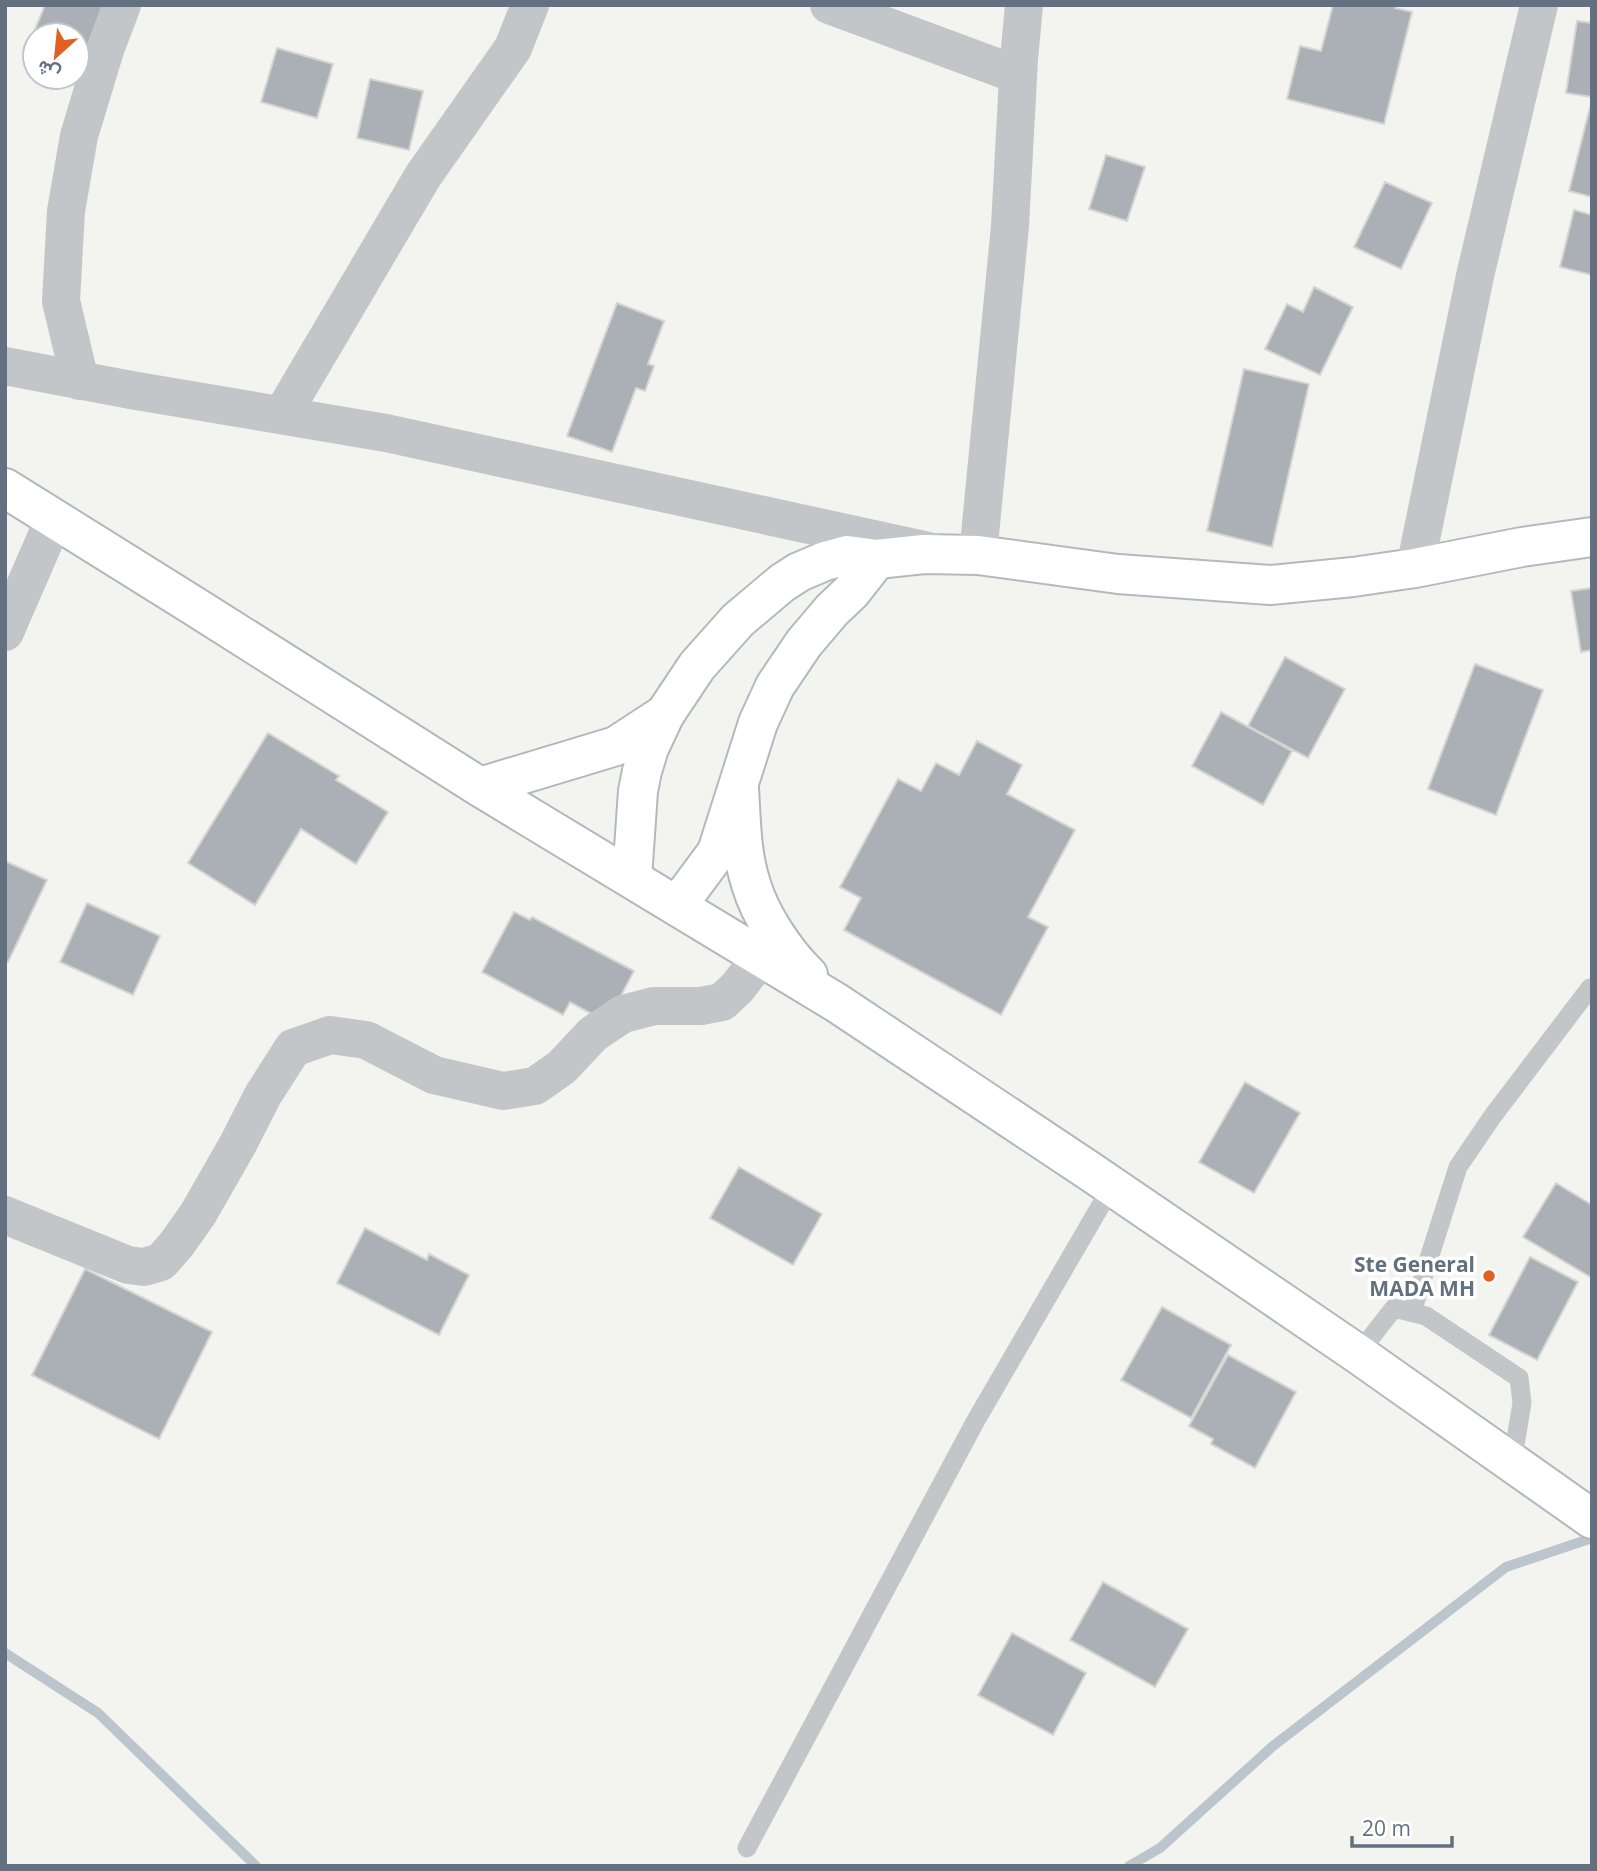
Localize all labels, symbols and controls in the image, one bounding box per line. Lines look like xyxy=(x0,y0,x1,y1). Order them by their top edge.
north arrow xyxy=(21,21,91,91)
text: ش xyxy=(32,54,64,88)
place label: Ste General MADA MH xyxy=(1354,1250,1475,1302)
marker: Ste General MADA MH xyxy=(1481,1268,1497,1284)
scale bar xyxy=(1352,1804,1452,1848)
text: 20 m xyxy=(1362,1814,1411,1842)

